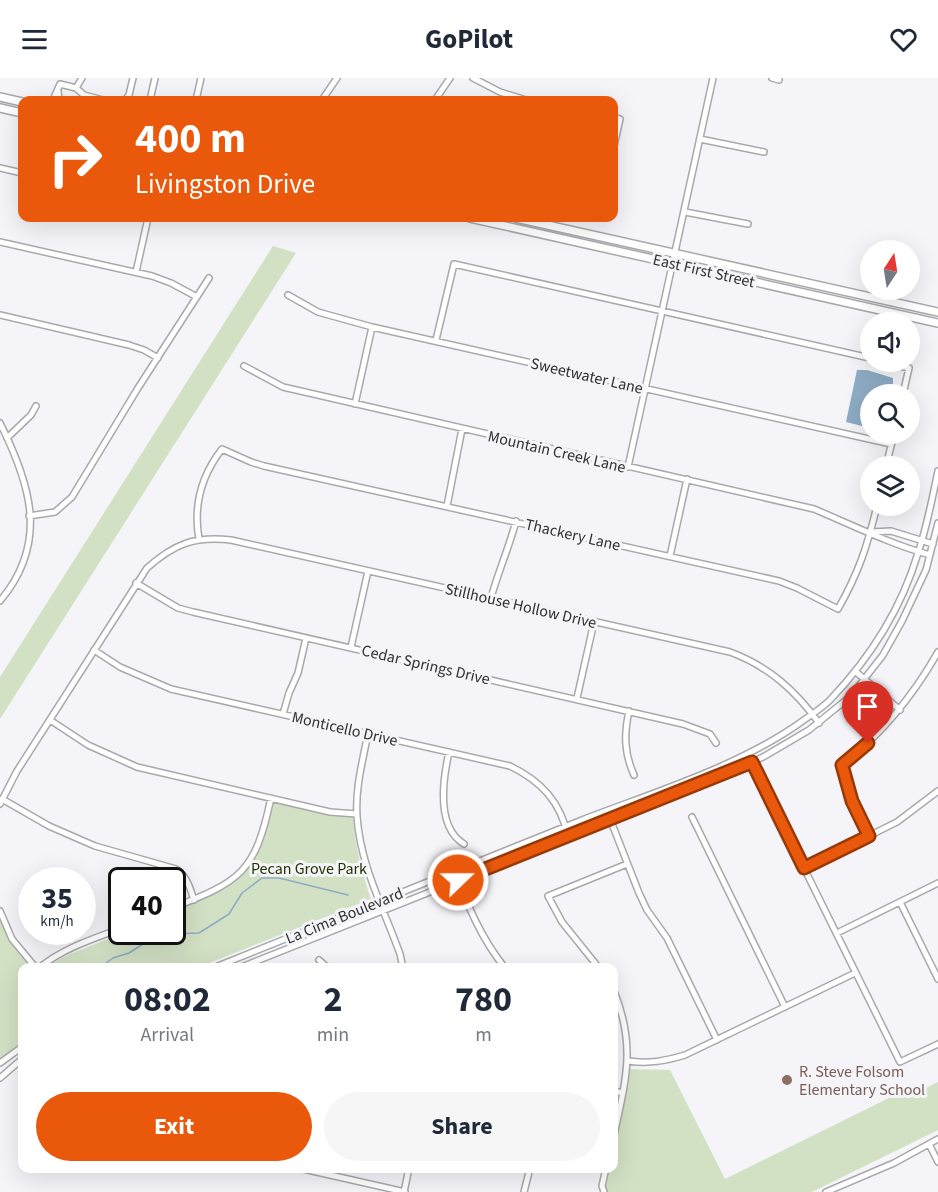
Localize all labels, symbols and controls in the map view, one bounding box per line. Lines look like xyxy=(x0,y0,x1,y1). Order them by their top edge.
text: GoPilot xyxy=(425,20,513,59)
icon: menu xyxy=(18,23,51,56)
icon: heart xyxy=(887,23,920,56)
text: 400 m xyxy=(135,109,246,169)
icon: right xyxy=(36,120,114,198)
text: Livingston Drive xyxy=(135,165,315,204)
north arrow xyxy=(860,240,920,300)
map controls xyxy=(860,240,920,516)
street label: East First Street xyxy=(651,249,757,294)
button: sound xyxy=(860,312,920,372)
street label: Sweetwater Lane xyxy=(528,352,645,400)
button: search xyxy=(860,384,920,444)
street label: Mountain Creek Lane xyxy=(486,425,628,479)
button: layers xyxy=(860,456,920,516)
street label: Thackery Lane xyxy=(523,513,623,557)
street label: Stillhouse Hollow Drive xyxy=(443,578,599,634)
street label: Cedar Springs Drive xyxy=(359,640,492,690)
pin xyxy=(842,681,893,743)
icon: arrive xyxy=(851,690,884,723)
street label: Monticello Drive xyxy=(290,706,400,752)
position arrow xyxy=(426,848,490,912)
park label: Pecan Grove Park xyxy=(251,858,367,880)
speed limit sign: 40 xyxy=(108,867,186,945)
text: 35 xyxy=(41,877,73,920)
street label: La Cima Boulevard xyxy=(282,882,406,950)
text: km/h xyxy=(40,911,74,932)
text: 08:02 xyxy=(124,974,211,1025)
text: 2 xyxy=(323,974,342,1025)
text: 780 xyxy=(455,974,512,1025)
text: Arrival xyxy=(140,1021,194,1049)
text: min xyxy=(317,1021,349,1049)
text: m xyxy=(475,1021,492,1049)
place label: R. Steve Folsom Elementary School xyxy=(799,1061,925,1101)
marker: R. Steve Folsom Elementary School xyxy=(780,1073,794,1087)
button: Exit xyxy=(36,1092,312,1161)
button: Share xyxy=(324,1092,600,1161)

